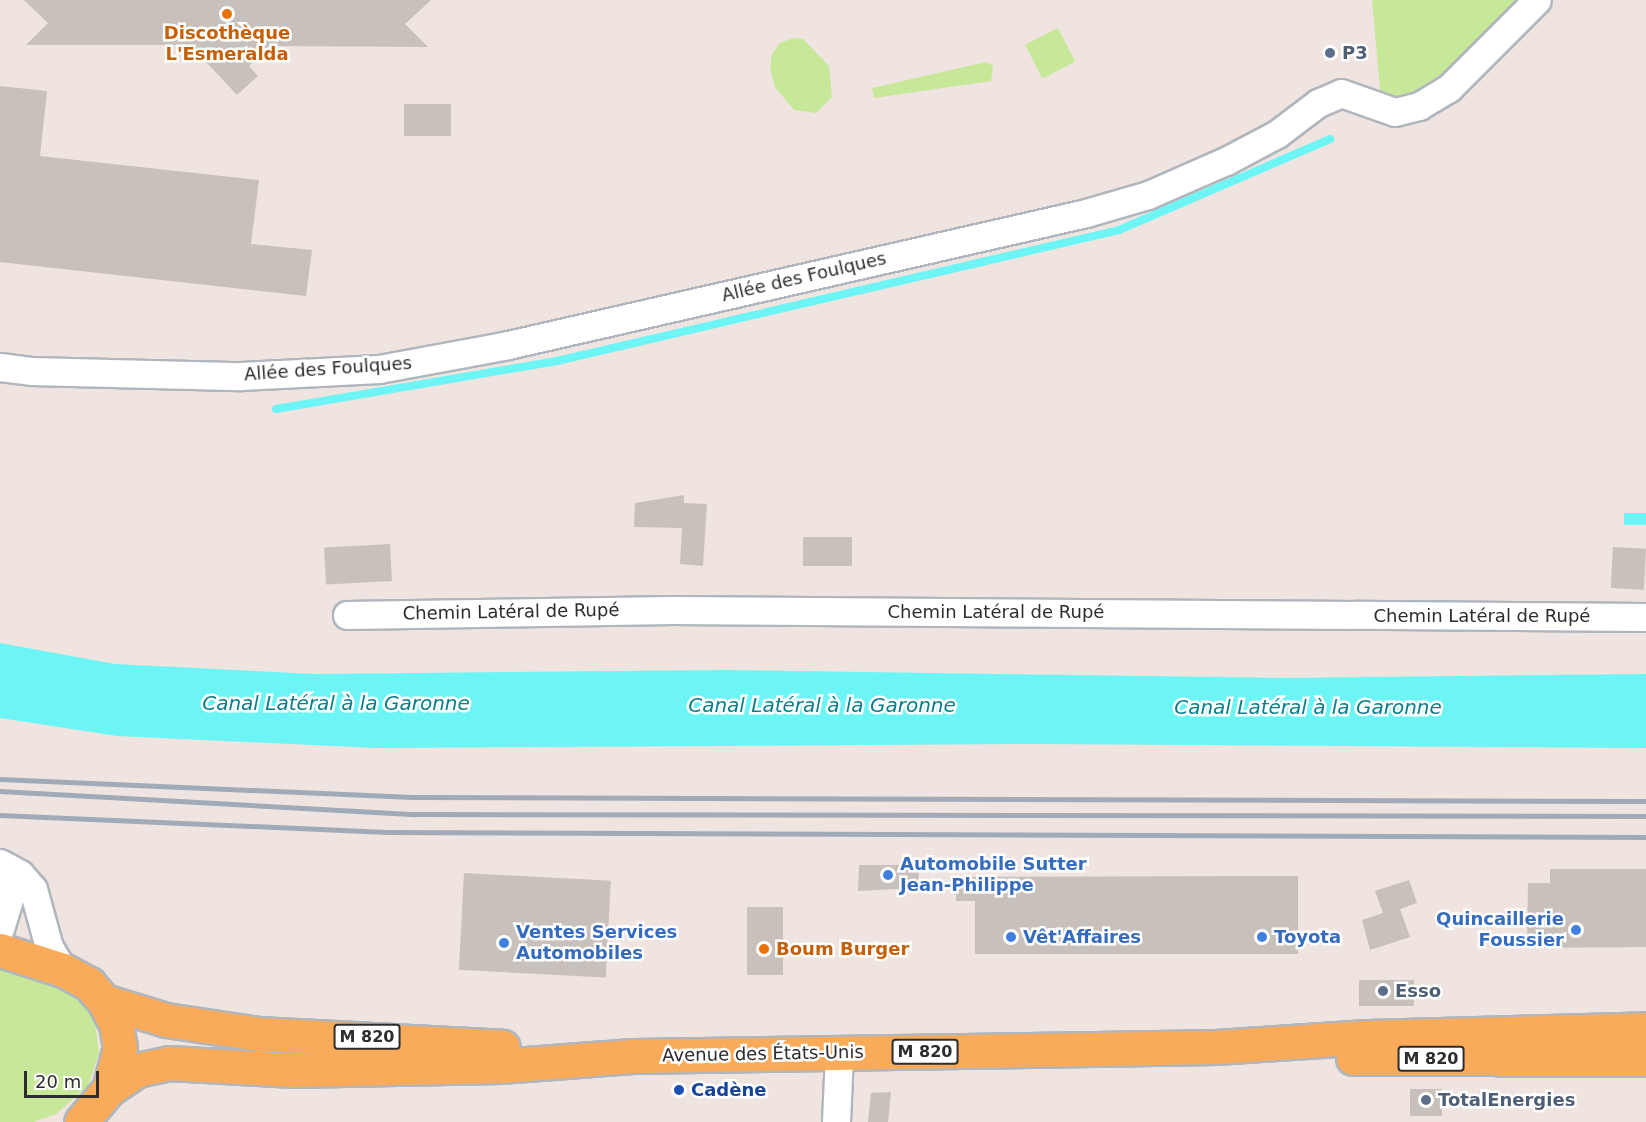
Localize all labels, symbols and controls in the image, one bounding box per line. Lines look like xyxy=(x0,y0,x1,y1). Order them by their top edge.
marker: Discothèque L'Esmeralda xyxy=(220,7,234,21)
place label: Discothèque L'Esmeralda xyxy=(164,23,290,66)
place label: P3 xyxy=(1342,42,1368,64)
marker: P3 xyxy=(1323,46,1337,60)
street label: Allée des Foulques xyxy=(720,248,888,306)
street label: Allée des Foulques xyxy=(243,352,413,386)
street label: Chemin Latéral de Rupé xyxy=(402,599,620,625)
street label: Chemin Latéral de Rupé xyxy=(888,601,1104,623)
street label: Chemin Latéral de Rupé xyxy=(1374,605,1590,627)
water label: Canal Latéral à la Garonne xyxy=(202,691,470,715)
water label: Canal Latéral à la Garonne xyxy=(688,693,956,717)
water label: Canal Latéral à la Garonne xyxy=(1174,695,1442,719)
place label: Automobile Sutter Jean-Philippe xyxy=(900,854,1087,896)
marker: Automobile Sutter Jean-Philippe xyxy=(881,868,895,882)
place label: Quincaillerie Foussier xyxy=(1436,909,1564,952)
place label: Ventes Services Automobiles xyxy=(516,922,677,964)
marker: Quincaillerie Foussier xyxy=(1569,923,1583,937)
place label: Vêt'Affaires xyxy=(1023,926,1141,948)
place label: Toyota xyxy=(1274,926,1341,948)
marker: Vêt'Affaires xyxy=(1004,930,1018,944)
marker: Toyota xyxy=(1255,930,1269,944)
marker: Ventes Services Automobiles xyxy=(497,936,511,950)
place label: Boum Burger xyxy=(776,938,909,960)
marker: Boum Burger xyxy=(757,942,771,956)
place label: Esso xyxy=(1395,980,1441,1002)
marker: Esso xyxy=(1376,984,1390,998)
road number: M 820 xyxy=(332,1024,401,1050)
road number: M 820 xyxy=(890,1039,960,1065)
street label: Avenue des États-Unis xyxy=(662,1041,864,1067)
road number: M 820 xyxy=(1396,1046,1466,1072)
scale bar xyxy=(27,1059,102,1097)
text: 20 m xyxy=(35,1071,81,1092)
place label: Cadène xyxy=(691,1079,766,1101)
marker: Cadène xyxy=(672,1083,686,1097)
place label: TotalEnergies xyxy=(1438,1089,1575,1111)
marker: TotalEnergies xyxy=(1419,1093,1433,1107)

